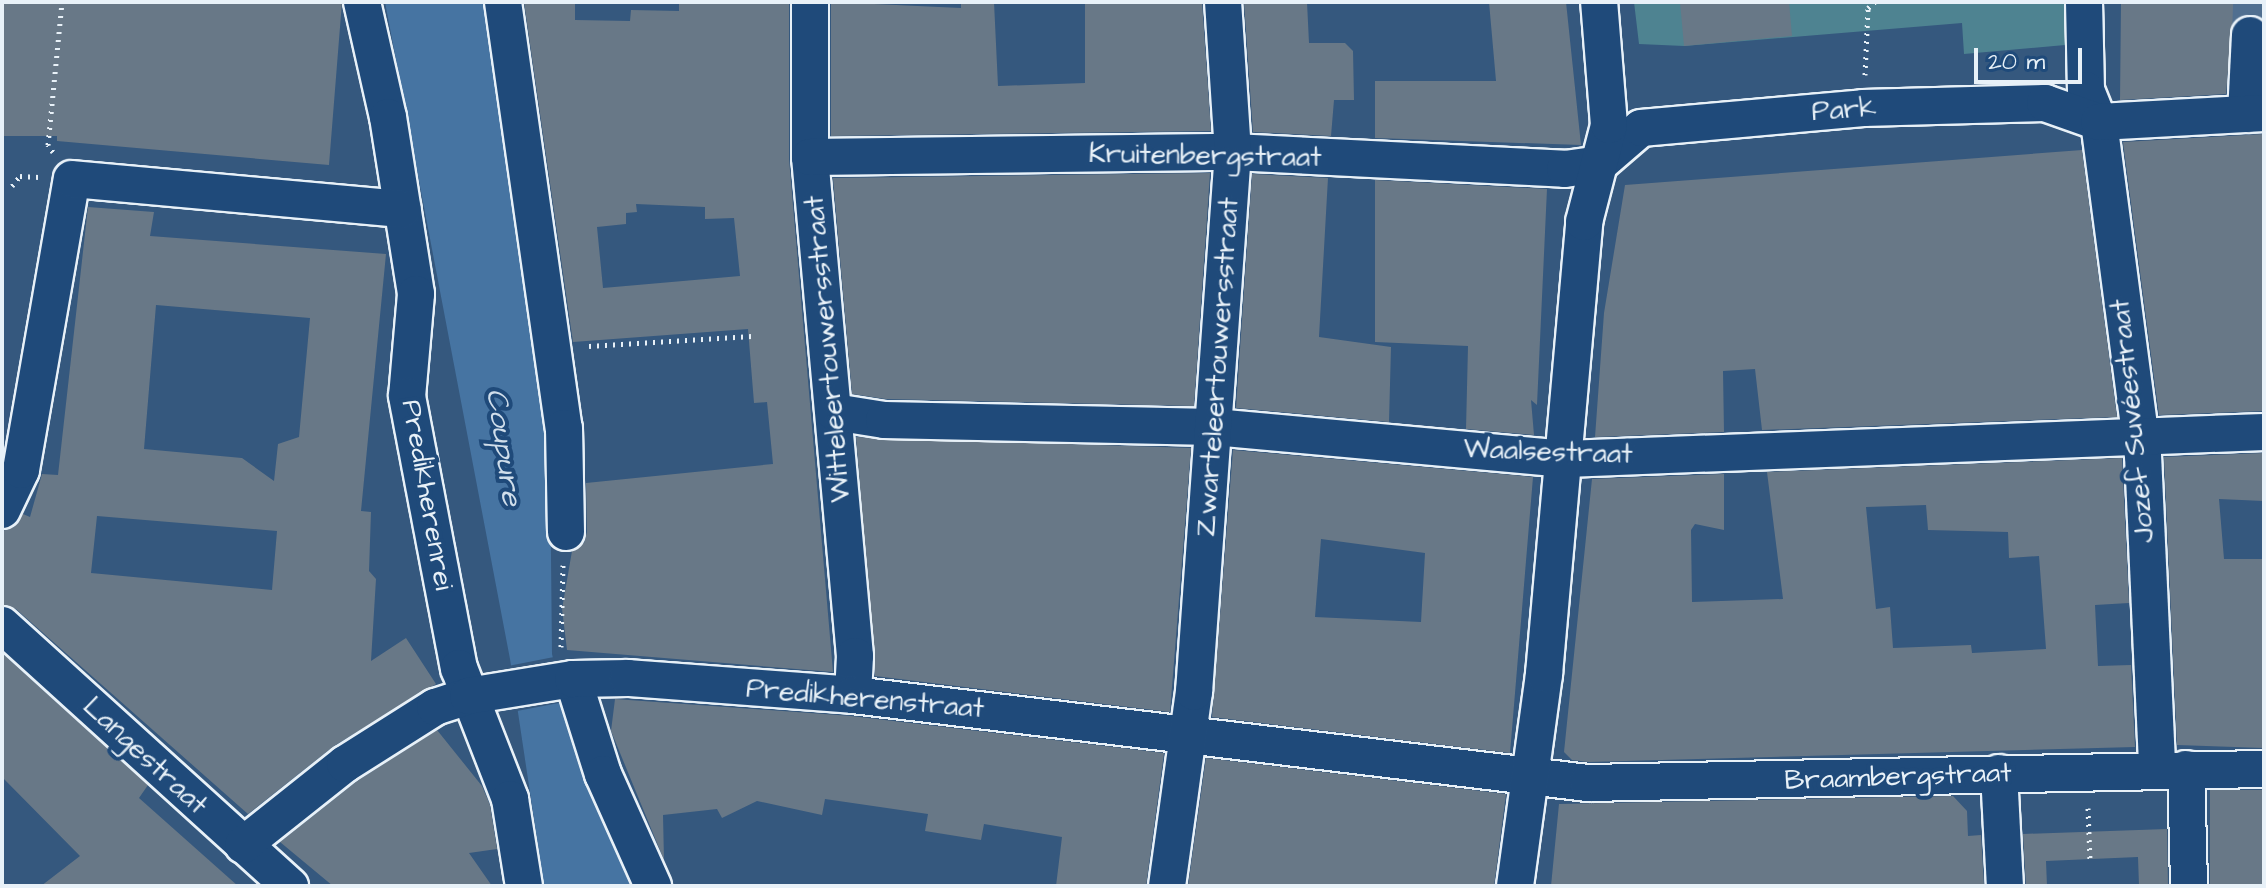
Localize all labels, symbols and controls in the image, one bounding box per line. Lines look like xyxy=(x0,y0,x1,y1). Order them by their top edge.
scale bar xyxy=(1978,32,2086,82)
text: 20 m xyxy=(1988,45,2045,79)
street label: Park xyxy=(1811,91,1877,129)
street label: Kruitenbergstraat xyxy=(1088,137,1322,175)
street label: Witteleertouwersstraat xyxy=(798,194,858,504)
street label: Zwarteleertouwersstraat xyxy=(1189,196,1247,538)
street label: Jozef Suvéestraat xyxy=(2103,297,2163,545)
water label: Coupure xyxy=(478,386,530,508)
street label: Predikherenrei xyxy=(394,397,460,593)
street label: Waalsestraat xyxy=(1463,432,1633,472)
street label: Predikherenstraat xyxy=(745,672,985,726)
street label: Langestraat xyxy=(76,690,214,822)
street label: Braambergstraat xyxy=(1784,756,2012,798)

